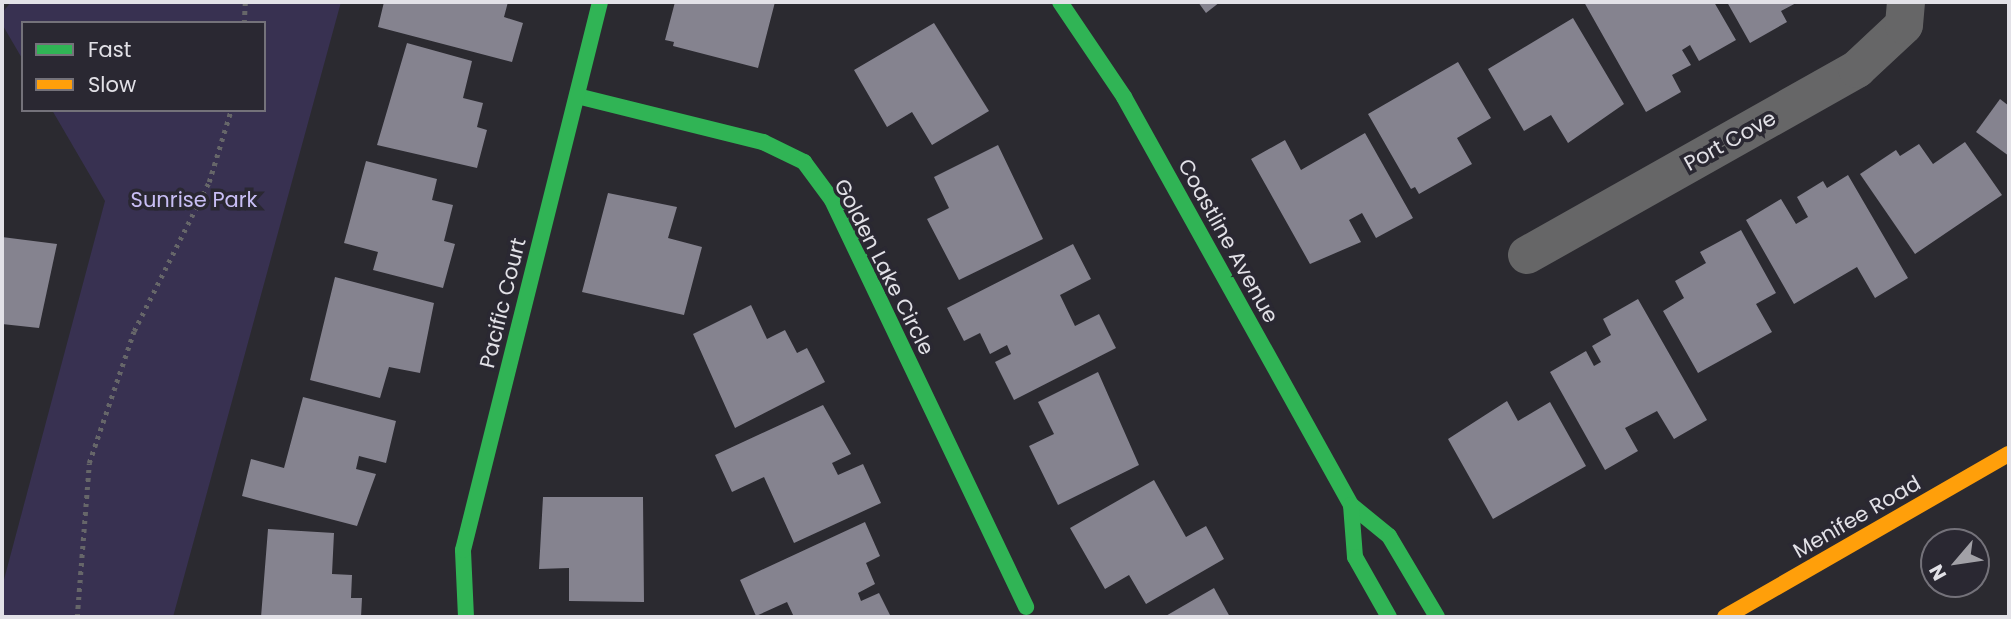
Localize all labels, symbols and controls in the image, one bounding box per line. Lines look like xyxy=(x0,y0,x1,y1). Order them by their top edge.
legend xyxy=(21,21,266,112)
text: Fast xyxy=(88,35,131,64)
text: Slow xyxy=(88,70,136,99)
street label: Port Cove xyxy=(1680,105,1780,177)
street label: Coastline Avenue xyxy=(1172,155,1284,327)
street label: Golden Lake Circle xyxy=(829,175,939,359)
park label: Sunrise Park xyxy=(131,187,257,213)
street label: Pacific Court xyxy=(475,235,531,371)
street label: Menifee Road xyxy=(1789,470,1925,564)
north arrow xyxy=(1920,528,1990,598)
text: N xyxy=(1923,560,1953,585)

